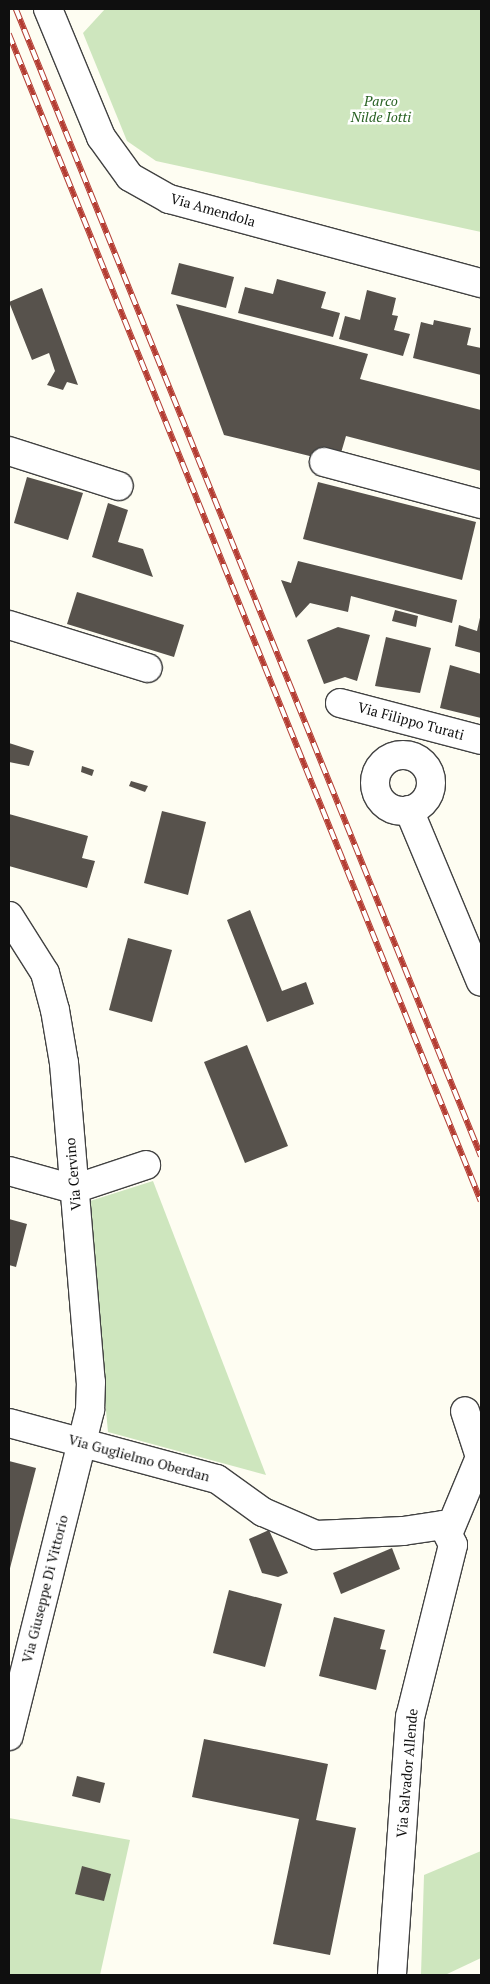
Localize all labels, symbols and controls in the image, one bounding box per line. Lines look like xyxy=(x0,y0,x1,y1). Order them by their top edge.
park label: Parco Nilde Iotti xyxy=(351,93,411,125)
street label: Via Amendola xyxy=(168,190,258,230)
street label: Via Filippo Turati xyxy=(356,699,466,743)
street label: Via Cervino xyxy=(61,1137,85,1211)
street label: Via Guglielmo Oberdan xyxy=(66,1431,212,1485)
street label: Via Giuseppe Di Vittorio xyxy=(18,1513,72,1665)
street label: Via Salvador Allende xyxy=(393,1708,421,1838)

